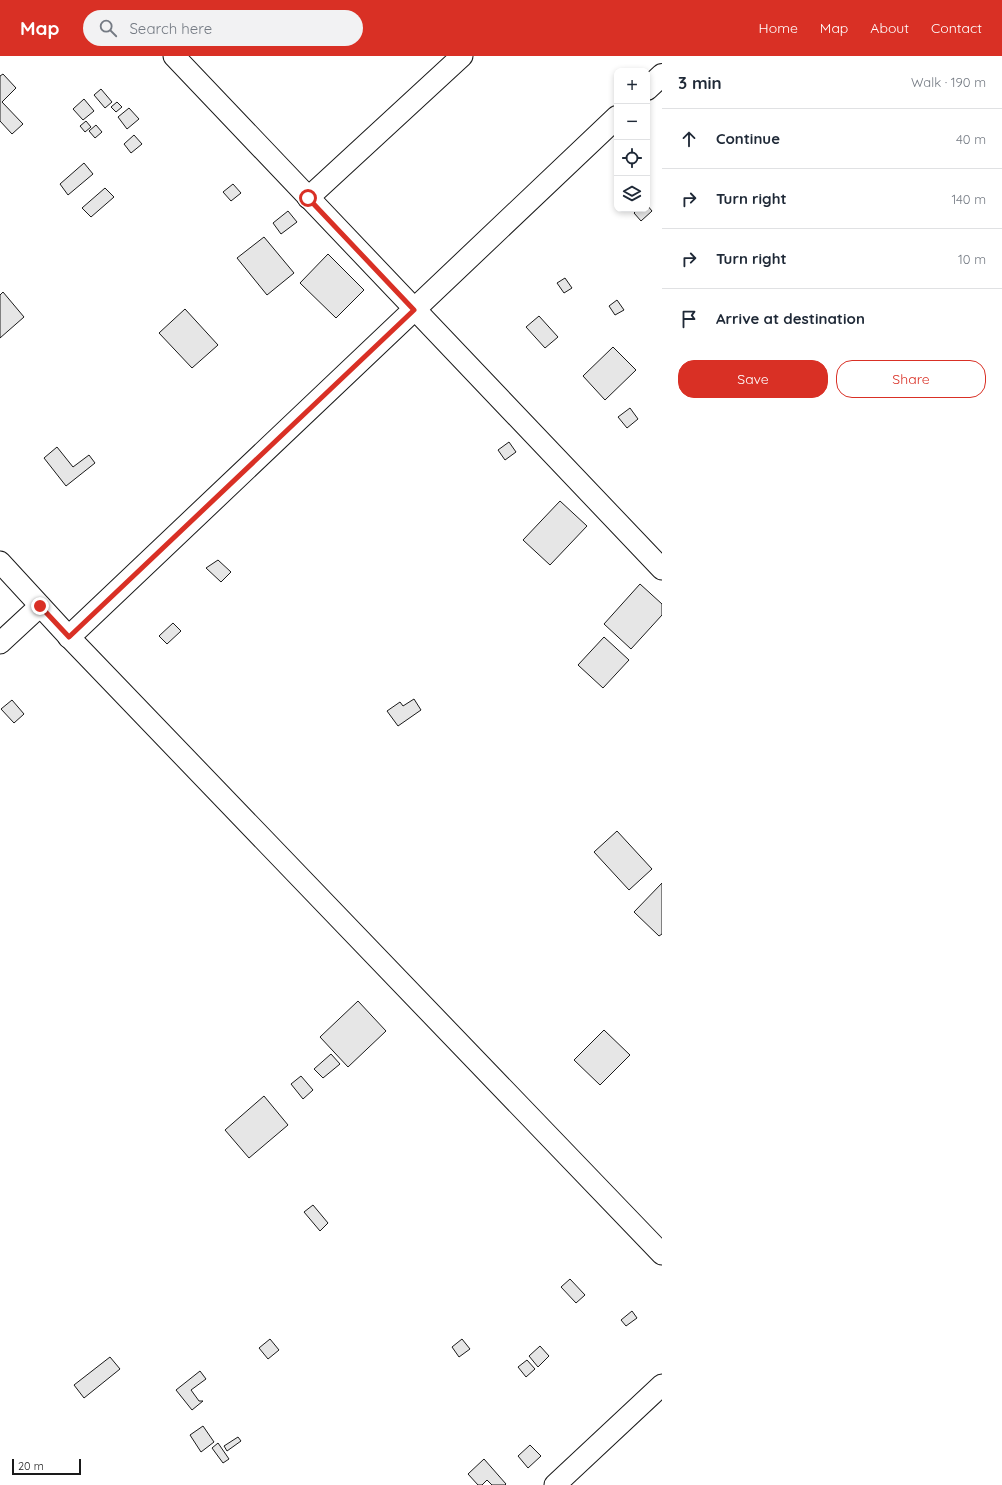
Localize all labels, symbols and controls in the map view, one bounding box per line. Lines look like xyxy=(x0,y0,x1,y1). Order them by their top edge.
search box xyxy=(83,10,363,46)
text: Map xyxy=(20,16,59,40)
icon: search xyxy=(97,17,119,39)
text: Search here xyxy=(129,19,212,38)
text: Home xyxy=(759,19,798,37)
text: Map xyxy=(820,19,848,37)
text: About xyxy=(870,19,909,37)
text: Contact xyxy=(931,19,982,37)
map controls xyxy=(614,68,650,212)
button: + xyxy=(614,68,650,104)
text: 3 min xyxy=(678,72,722,93)
text: Walk · 190 m xyxy=(911,74,986,90)
button: − xyxy=(614,104,650,140)
icon: ahead xyxy=(678,128,700,150)
text: Continue xyxy=(716,129,780,148)
text: 40 m xyxy=(956,131,986,147)
button: locate xyxy=(614,140,650,176)
button: layers xyxy=(614,176,650,212)
icon: right xyxy=(678,188,700,210)
route start xyxy=(299,189,317,207)
text: Turn right xyxy=(716,189,787,208)
text: 140 m xyxy=(951,191,986,207)
icon: right xyxy=(678,248,700,270)
text: Turn right xyxy=(716,249,787,268)
text: 10 m xyxy=(958,251,986,267)
icon: arrive xyxy=(678,308,700,330)
text: Arrive at destination xyxy=(716,309,865,328)
button: Save xyxy=(678,360,828,398)
button: Share xyxy=(836,360,986,398)
route end xyxy=(31,597,49,615)
scale bar xyxy=(12,1457,81,1476)
text: 20 m xyxy=(18,1459,44,1473)

